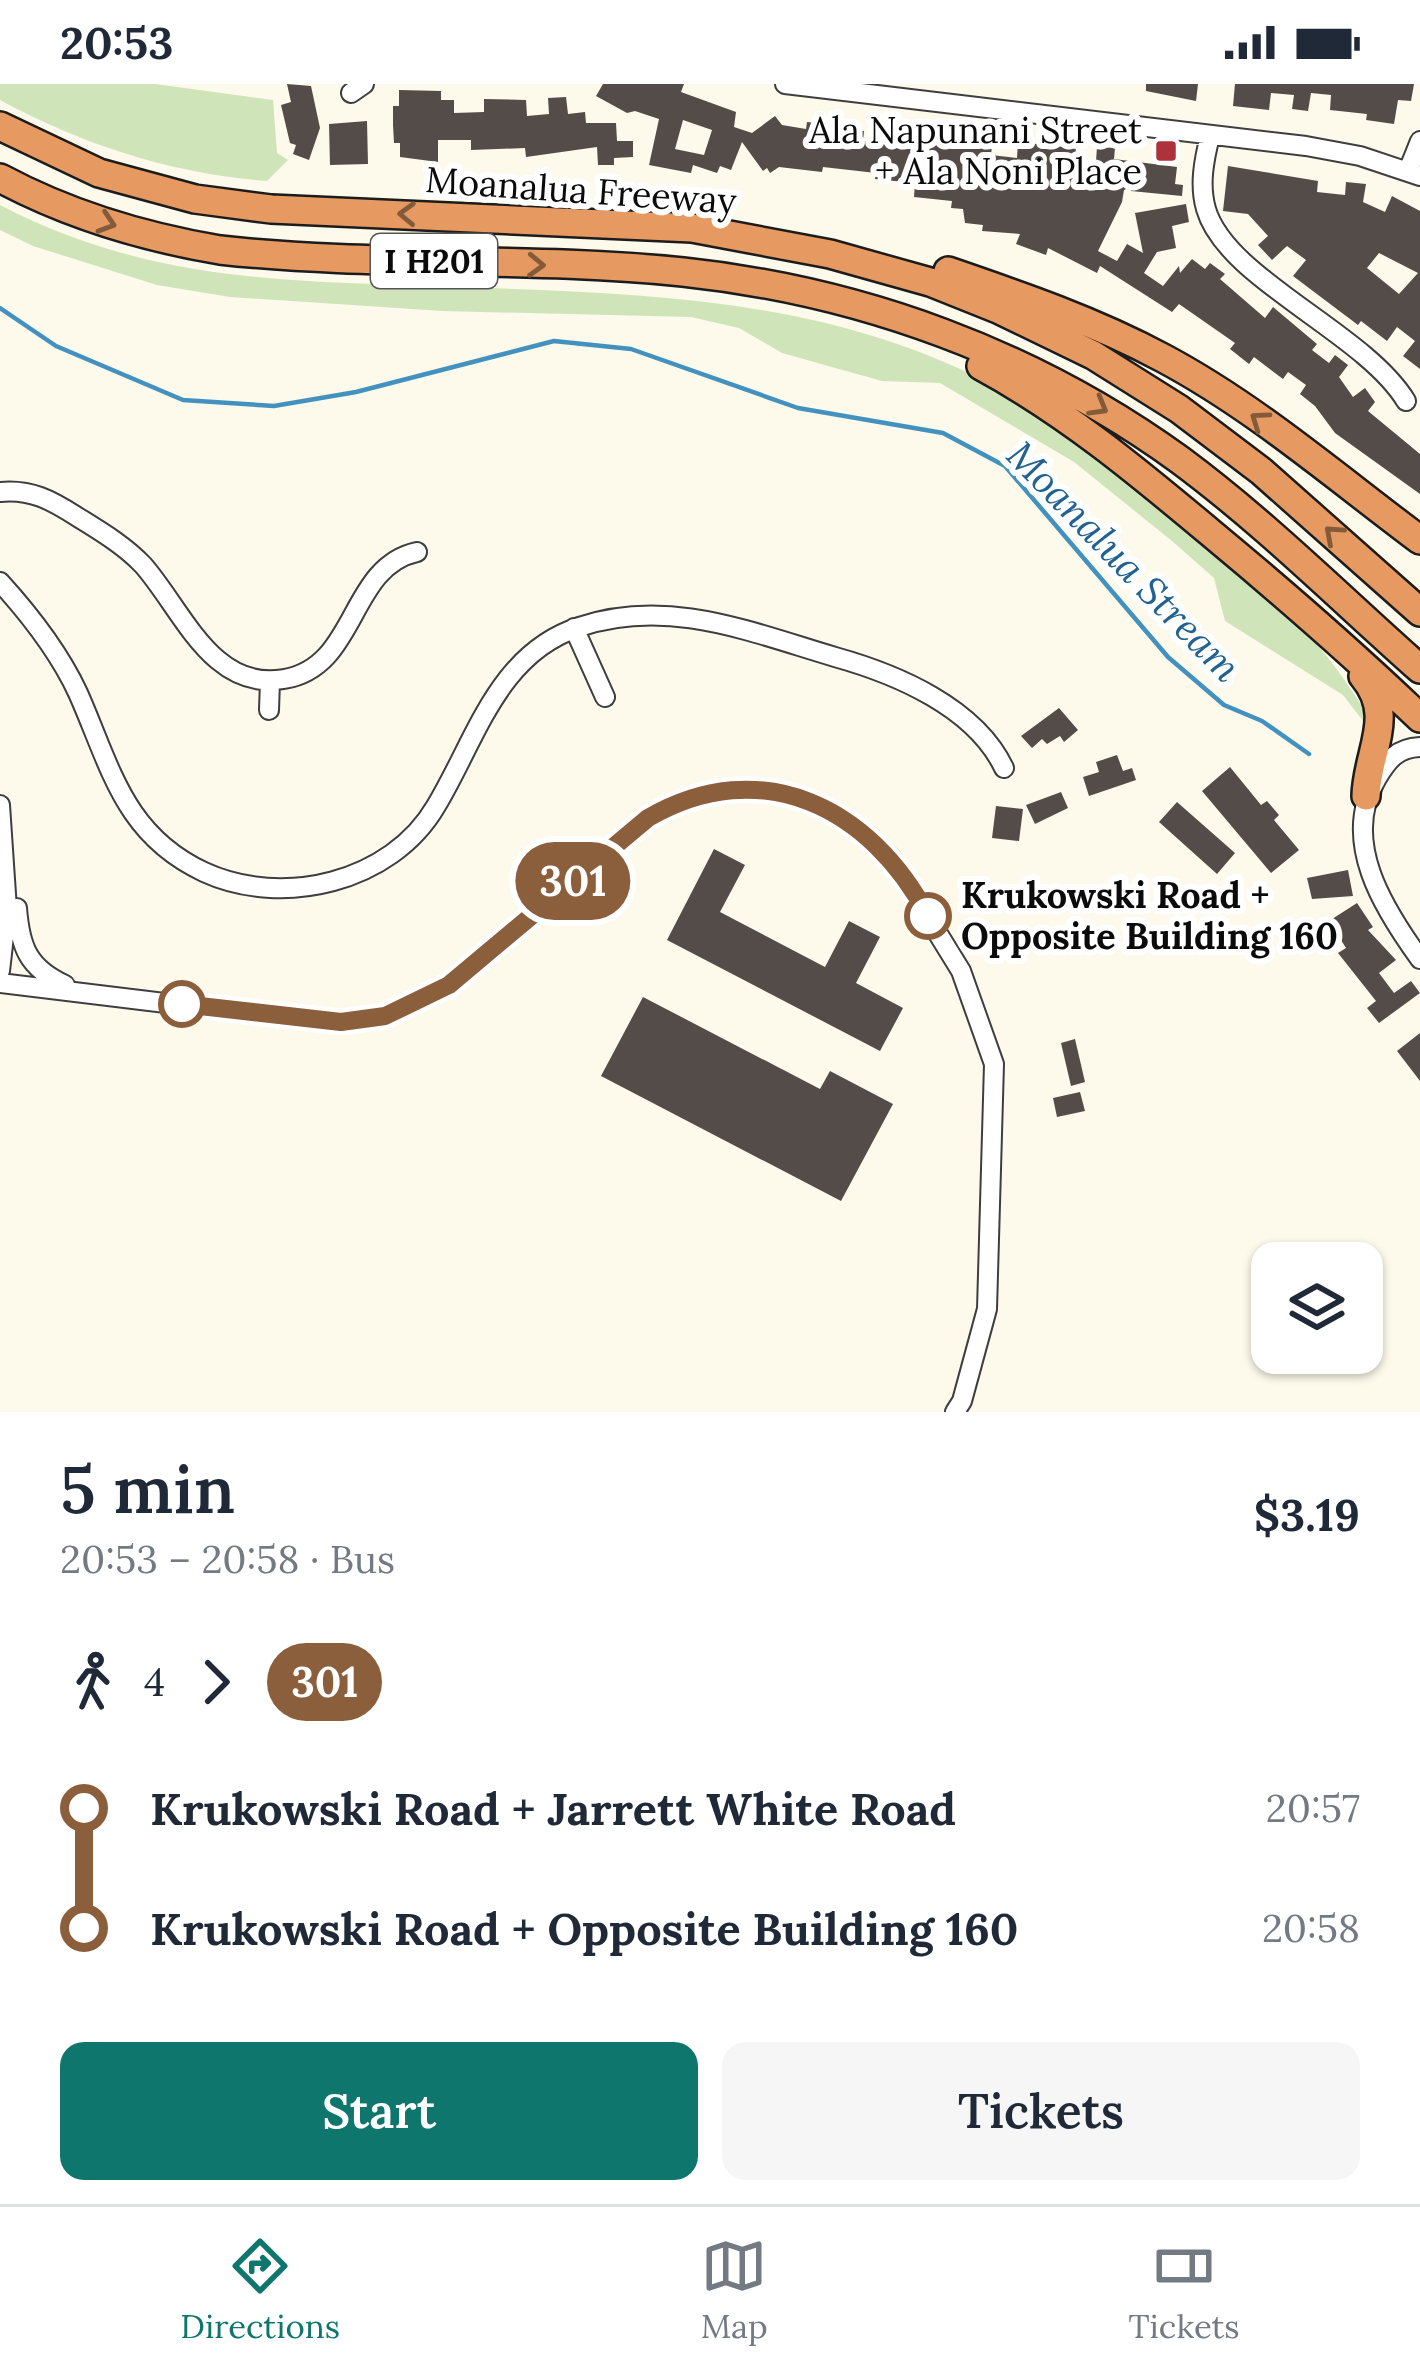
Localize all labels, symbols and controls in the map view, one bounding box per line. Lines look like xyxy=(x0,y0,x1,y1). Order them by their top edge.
text: 20:53 xyxy=(60,14,173,71)
place label: Ala Napunani Street + Ala Noni Place xyxy=(808,107,1142,194)
marker: Ala Napunani Street + Ala Noni Place xyxy=(1153,138,1179,164)
street label: Moanalua Freeway xyxy=(424,156,738,224)
one-way arrow xyxy=(397,201,416,227)
one-way arrow xyxy=(96,209,117,234)
road number: I H201 xyxy=(371,234,497,288)
one-way arrow xyxy=(527,251,546,277)
one-way arrow xyxy=(1086,393,1108,416)
one-way arrow xyxy=(1250,412,1272,434)
water label: Moanalua Stream xyxy=(996,430,1252,692)
one-way arrow xyxy=(1325,527,1346,548)
line badge: 301 xyxy=(504,842,642,920)
text: 301 xyxy=(539,854,607,908)
place label: Krukowski Road + Opposite Building 160 xyxy=(961,872,1338,959)
marker: Krukowski Road + Opposite Building 160 xyxy=(906,894,950,938)
unlabelled marker xyxy=(160,982,204,1026)
map controls xyxy=(1251,1242,1383,1374)
button: layers xyxy=(1251,1242,1383,1374)
text: 5 min xyxy=(60,1447,235,1531)
text: $3.19 xyxy=(1254,1486,1360,1543)
text: 20:53 – 20:58 · Bus xyxy=(60,1534,395,1584)
icon: walk xyxy=(60,1649,126,1715)
icon: forward xyxy=(183,1649,249,1715)
text: 301 xyxy=(291,1655,358,1709)
text: 4 xyxy=(144,1657,165,1707)
text: Krukowski Road + Jarrett White Road xyxy=(150,1780,956,1837)
text: 20:57 xyxy=(1266,1783,1360,1833)
text: Krukowski Road + Opposite Building 160 xyxy=(150,1900,1018,1957)
text: 20:58 xyxy=(1262,1903,1360,1953)
button: Start xyxy=(60,2042,698,2180)
button: Tickets xyxy=(722,2042,1360,2180)
tab: Directions xyxy=(180,2233,340,2347)
tab: Map xyxy=(701,2233,768,2347)
tab: Tickets xyxy=(1128,2233,1240,2347)

